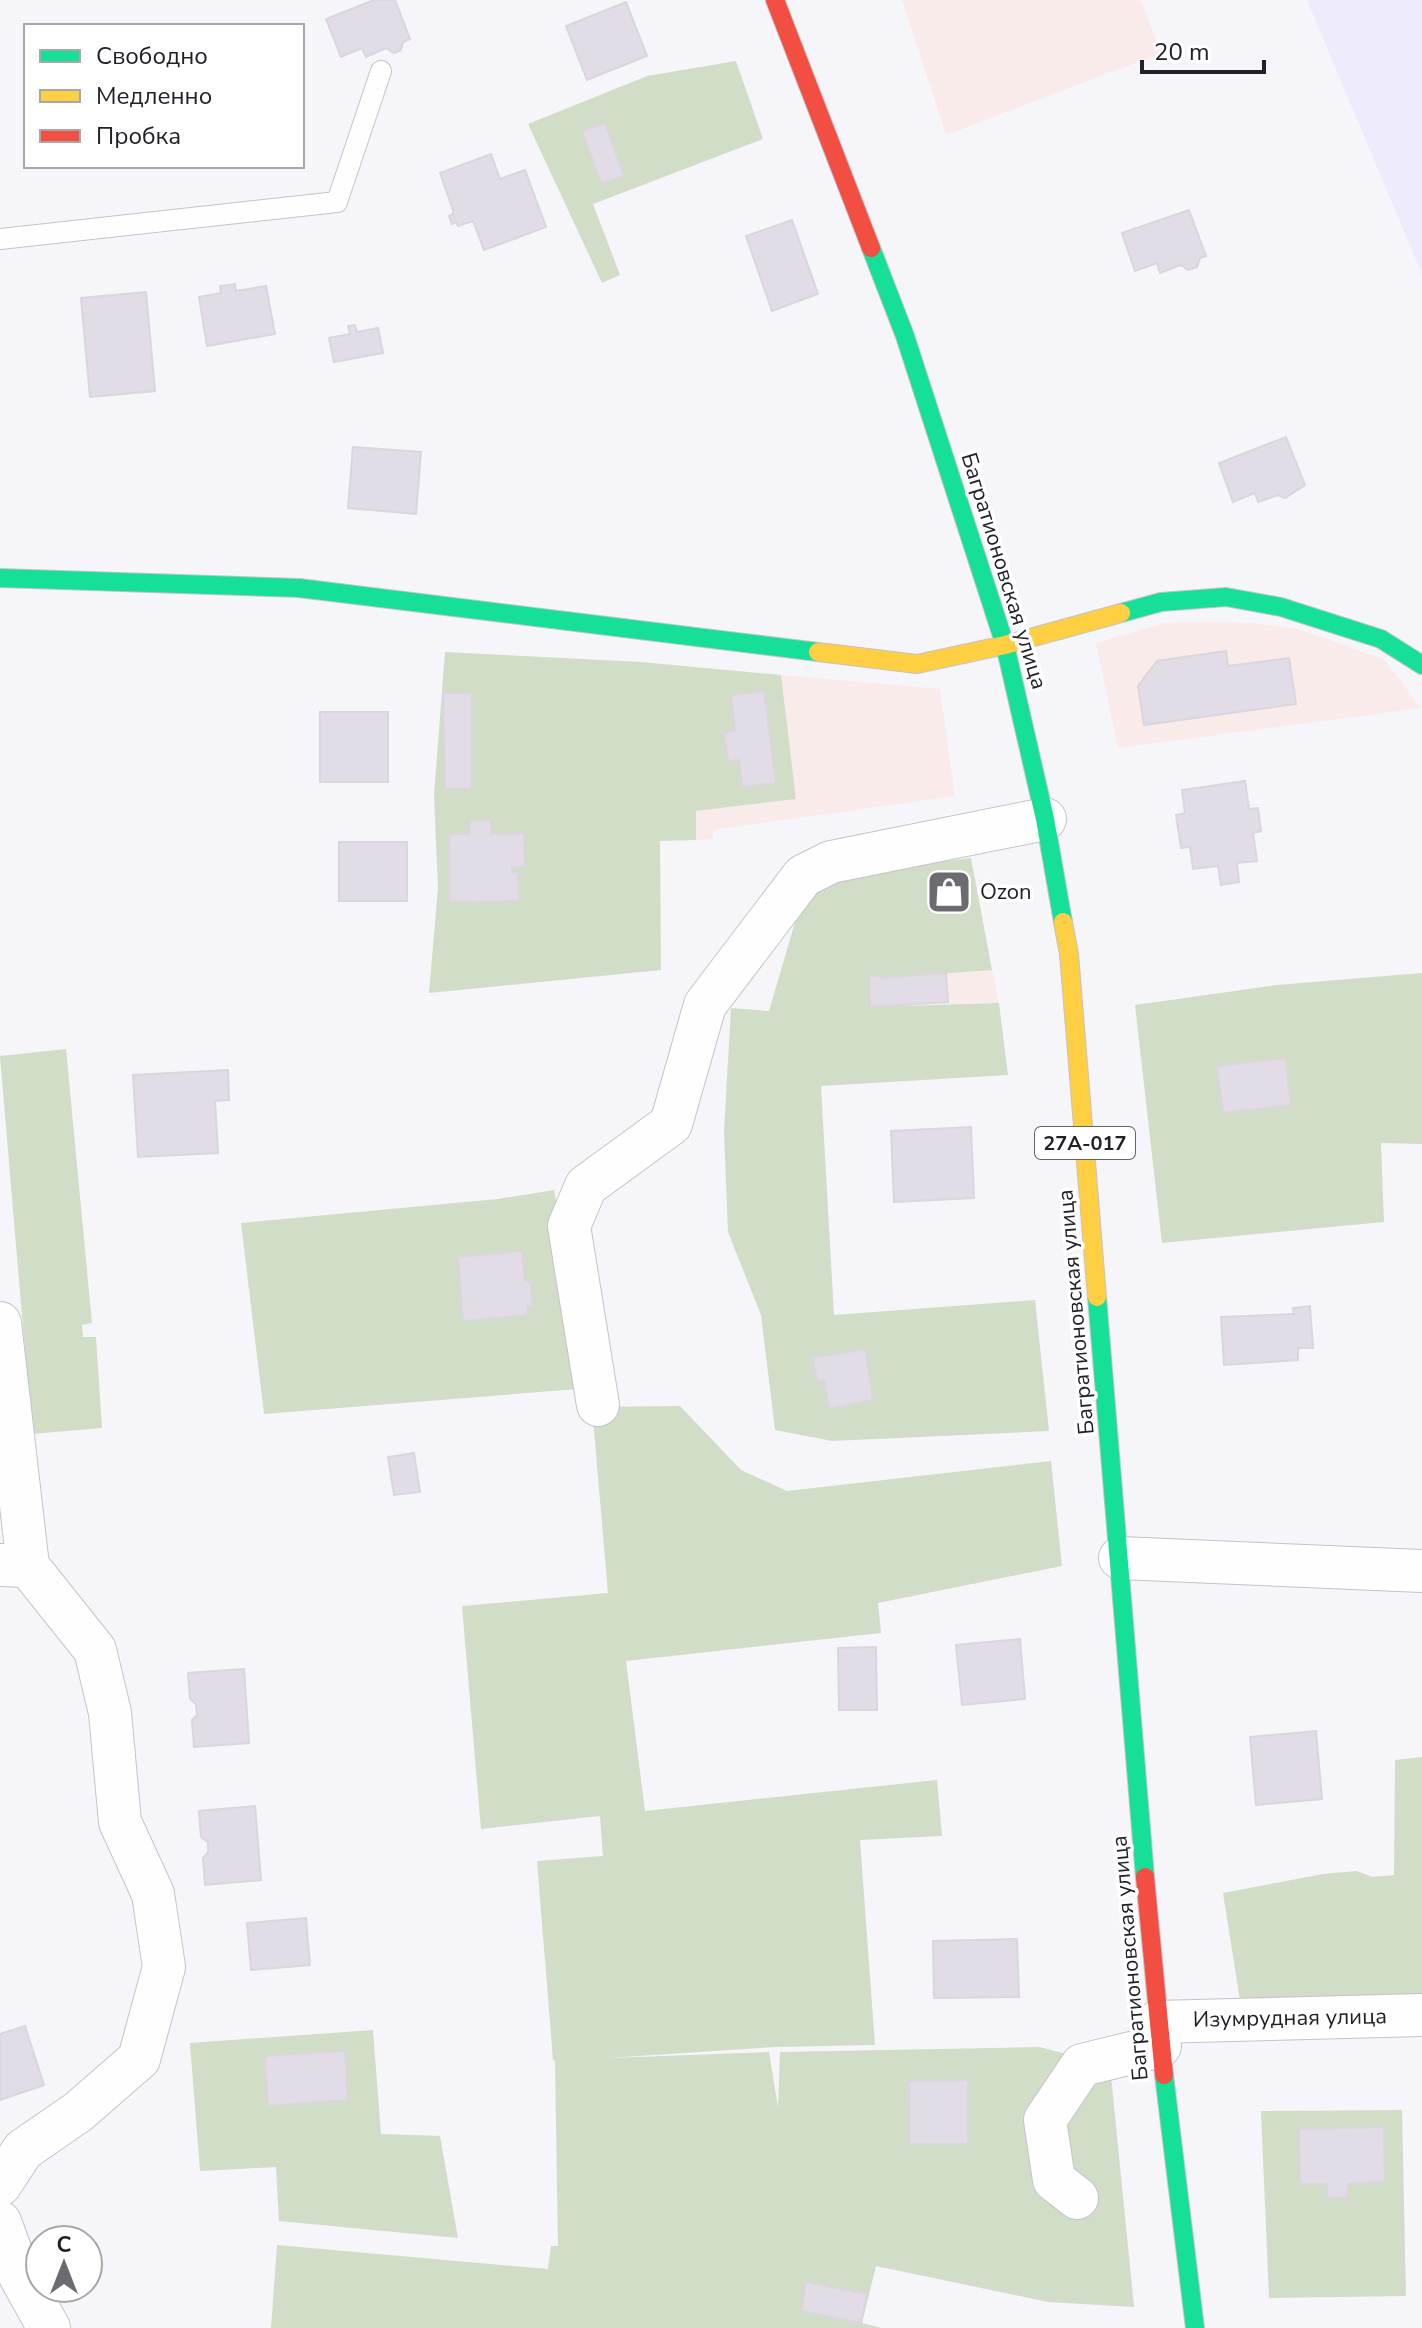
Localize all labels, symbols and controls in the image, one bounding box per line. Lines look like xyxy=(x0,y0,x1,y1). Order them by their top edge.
legend xyxy=(24,24,304,168)
scale bar xyxy=(1142,24,1264,74)
text: 20 m xyxy=(1154,36,1210,68)
text: Свободно xyxy=(96,40,208,72)
text: Медленно xyxy=(96,80,212,112)
text: Пробка xyxy=(96,120,181,152)
street label: Багратионовская улица xyxy=(954,449,1054,693)
shop icon: Ozon xyxy=(925,868,973,916)
place label: Ozon xyxy=(980,877,1032,907)
road number: 27А-017 xyxy=(1035,1127,1135,1159)
street label: Багратионовская улица xyxy=(1050,1188,1102,1436)
street label: Багратионовская улица xyxy=(1104,1834,1156,2082)
street label: Изумрудная улица xyxy=(1193,2001,1387,2035)
north arrow xyxy=(24,2224,104,2304)
text: С xyxy=(57,2230,72,2260)

